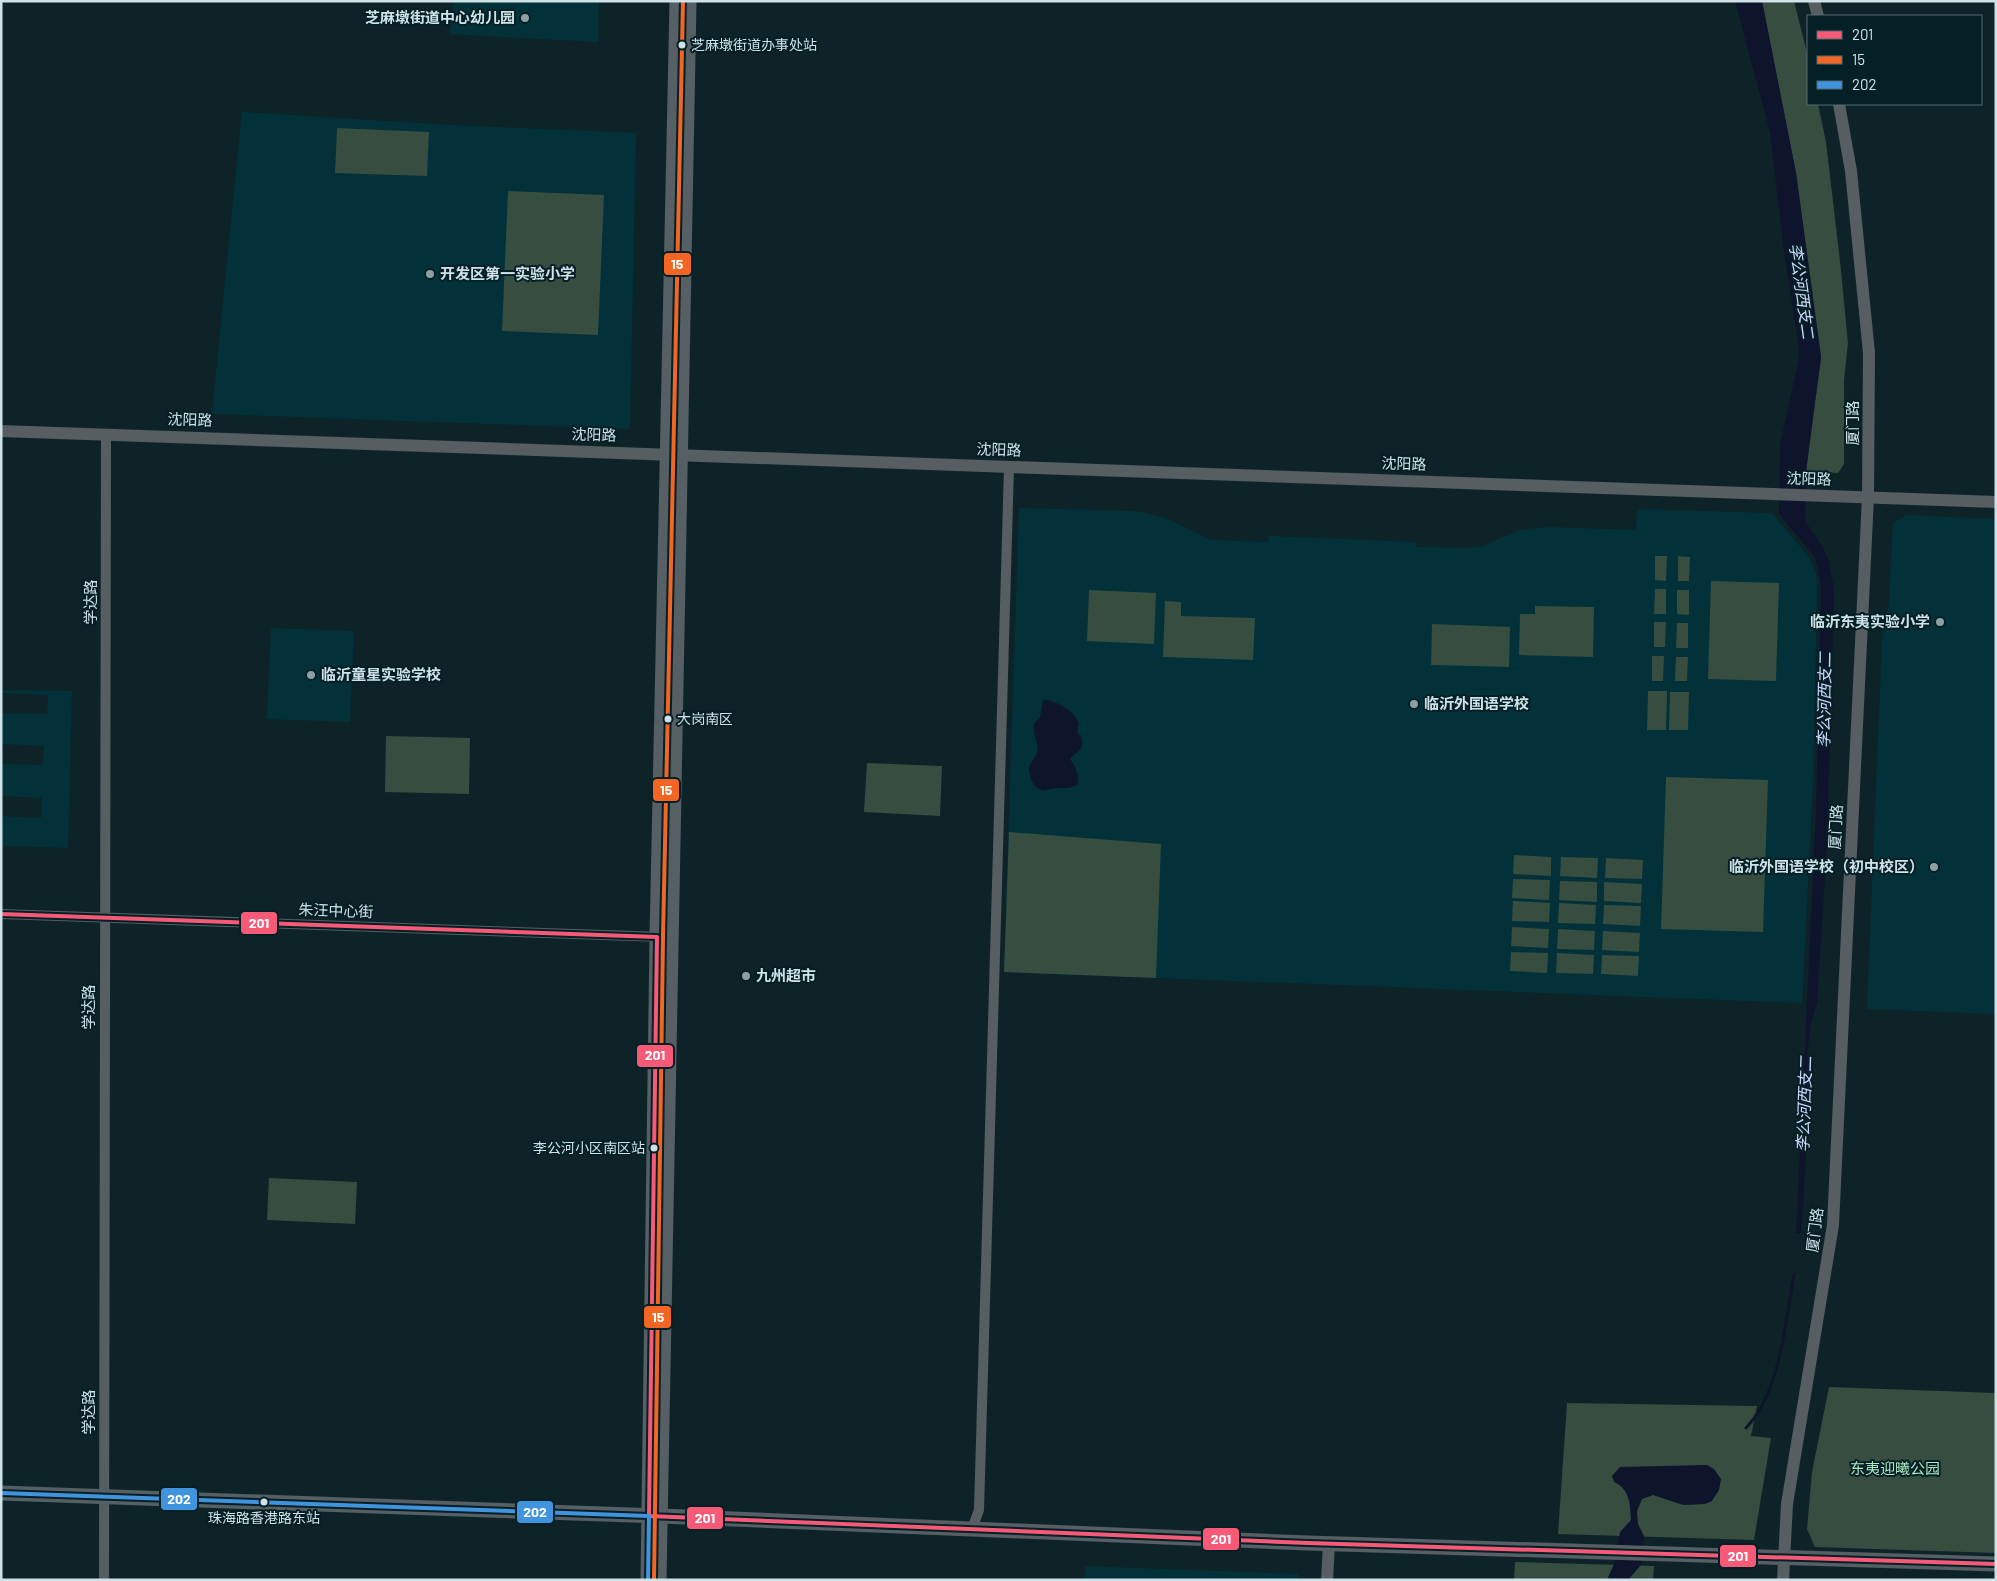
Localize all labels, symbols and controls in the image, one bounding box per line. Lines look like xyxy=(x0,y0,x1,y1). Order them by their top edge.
place label: 芝麻墩街道中心幼儿园 xyxy=(365,8,515,26)
marker: 芝麻墩街道中心幼儿园 xyxy=(519,12,531,24)
legend xyxy=(1807,15,1982,105)
text: 201 xyxy=(1852,25,1873,43)
place label: 芝麻墩街道办事处站 xyxy=(691,36,817,53)
marker: 芝麻墩街道办事处站 xyxy=(677,40,687,50)
text: 15 xyxy=(1852,50,1865,68)
text: 202 xyxy=(1852,75,1877,93)
water label: 李公河西支二 xyxy=(1786,242,1819,341)
line badge: 15 xyxy=(663,252,692,276)
text: 15 xyxy=(671,255,684,272)
place label: 开发区第一实验小学 xyxy=(440,264,575,282)
marker: 开发区第一实验小学 xyxy=(424,268,436,280)
street label: 厦门路 xyxy=(1843,400,1861,446)
street label: 沈阳路 xyxy=(167,409,213,429)
street label: 沈阳路 xyxy=(571,424,617,444)
street label: 沈阳路 xyxy=(976,439,1022,459)
street label: 沈阳路 xyxy=(1381,453,1427,473)
street label: 沈阳路 xyxy=(1786,468,1832,488)
street label: 学达路 xyxy=(81,579,99,625)
place label: 临沂东夷实验小学 xyxy=(1810,612,1930,630)
marker: 临沂东夷实验小学 xyxy=(1934,616,1946,628)
water label: 李公河西支二 xyxy=(1813,651,1834,748)
place label: 临沂童星实验学校 xyxy=(321,665,441,683)
marker: 临沂童星实验学校 xyxy=(305,669,317,681)
place label: 临沂外国语学校 xyxy=(1424,694,1529,712)
marker: 临沂外国语学校 xyxy=(1408,698,1420,710)
place label: 大岗南区 xyxy=(677,710,733,727)
marker: 大岗南区 xyxy=(663,714,673,724)
line badge: 15 xyxy=(652,778,680,802)
text: 15 xyxy=(660,781,673,798)
street label: 厦门路 xyxy=(1825,804,1845,850)
place label: 临沂外国语学校（初中校区） xyxy=(1729,857,1924,875)
marker: 临沂外国语学校（初中校区） xyxy=(1928,861,1940,873)
street label: 朱汪中心街 xyxy=(298,900,374,920)
line badge: 201 xyxy=(240,911,278,935)
text: 201 xyxy=(249,914,269,931)
place label: 九州超市 xyxy=(756,966,816,984)
marker: 九州超市 xyxy=(740,970,752,982)
street label: 学达路 xyxy=(79,984,97,1030)
line badge: 201 xyxy=(636,1044,674,1068)
text: 201 xyxy=(645,1046,665,1063)
water label: 李公河西支二 xyxy=(1792,1055,1815,1152)
place label: 李公河小区南区站 xyxy=(533,1139,645,1156)
marker: 李公河小区南区站 xyxy=(649,1143,659,1153)
street label: 厦门路 xyxy=(1802,1206,1826,1253)
line badge: 15 xyxy=(643,1305,672,1329)
text: 15 xyxy=(652,1308,665,1325)
street label: 学达路 xyxy=(79,1389,97,1435)
park label: 东夷迎曦公园 xyxy=(1850,1459,1940,1477)
line badge: 202 xyxy=(160,1487,198,1511)
text: 202 xyxy=(167,1490,191,1507)
marker: 珠海路香港路东站 xyxy=(259,1497,269,1507)
line badge: 202 xyxy=(516,1500,554,1524)
text: 202 xyxy=(523,1503,547,1520)
line badge: 201 xyxy=(686,1506,724,1530)
place label: 珠海路香港路东站 xyxy=(208,1509,320,1526)
text: 201 xyxy=(695,1509,715,1526)
line badge: 201 xyxy=(1202,1527,1240,1551)
text: 201 xyxy=(1211,1530,1231,1547)
line badge: 201 xyxy=(1719,1544,1757,1568)
text: 201 xyxy=(1728,1547,1748,1564)

